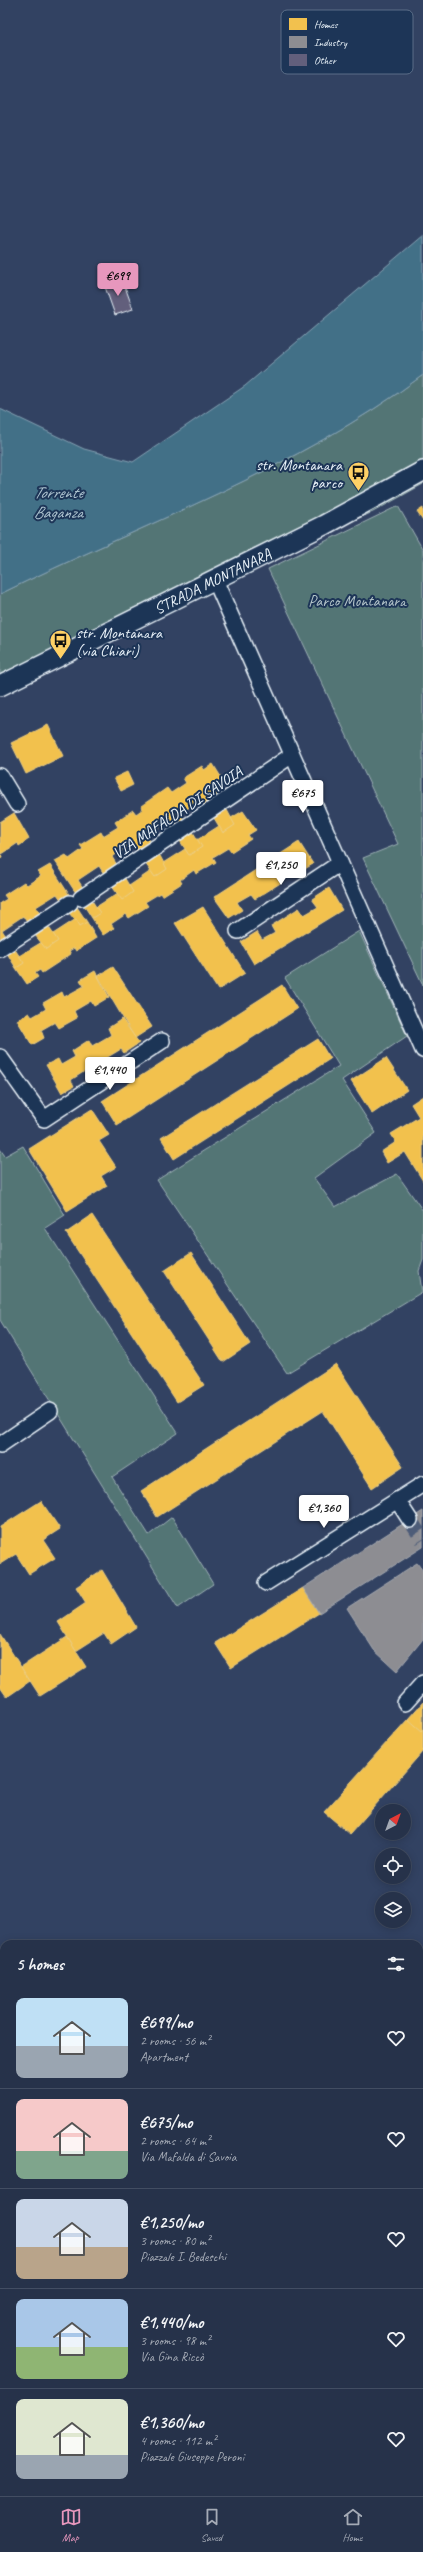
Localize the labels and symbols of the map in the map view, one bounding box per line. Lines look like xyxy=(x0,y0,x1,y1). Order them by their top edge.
legend xyxy=(281,10,413,74)
text: Homes xyxy=(314,17,339,31)
text: Industry xyxy=(314,35,348,49)
text: Other xyxy=(314,53,337,67)
pin: €699 xyxy=(94,263,142,297)
place label: str. Montanara parco xyxy=(256,455,344,493)
bus stop icon: str. Montanara parco xyxy=(345,460,371,493)
water label: Torrente Baganza xyxy=(33,482,85,523)
street label: STRADA MONTANARA xyxy=(151,544,275,619)
park label: Parco Montanara xyxy=(308,591,407,611)
place label: str. Montanara (via Chiari) xyxy=(76,623,163,661)
bus stop icon: str. Montanara (via Chiari) xyxy=(47,628,73,661)
street label: VIA MAFALDA DI SAVOIA xyxy=(109,761,247,864)
pin: €675 xyxy=(279,780,327,814)
pin: €1,250 xyxy=(248,852,314,886)
pin: €1,440 xyxy=(77,1057,143,1091)
pin: €1,360 xyxy=(291,1495,357,1529)
north arrow xyxy=(375,1804,411,1840)

